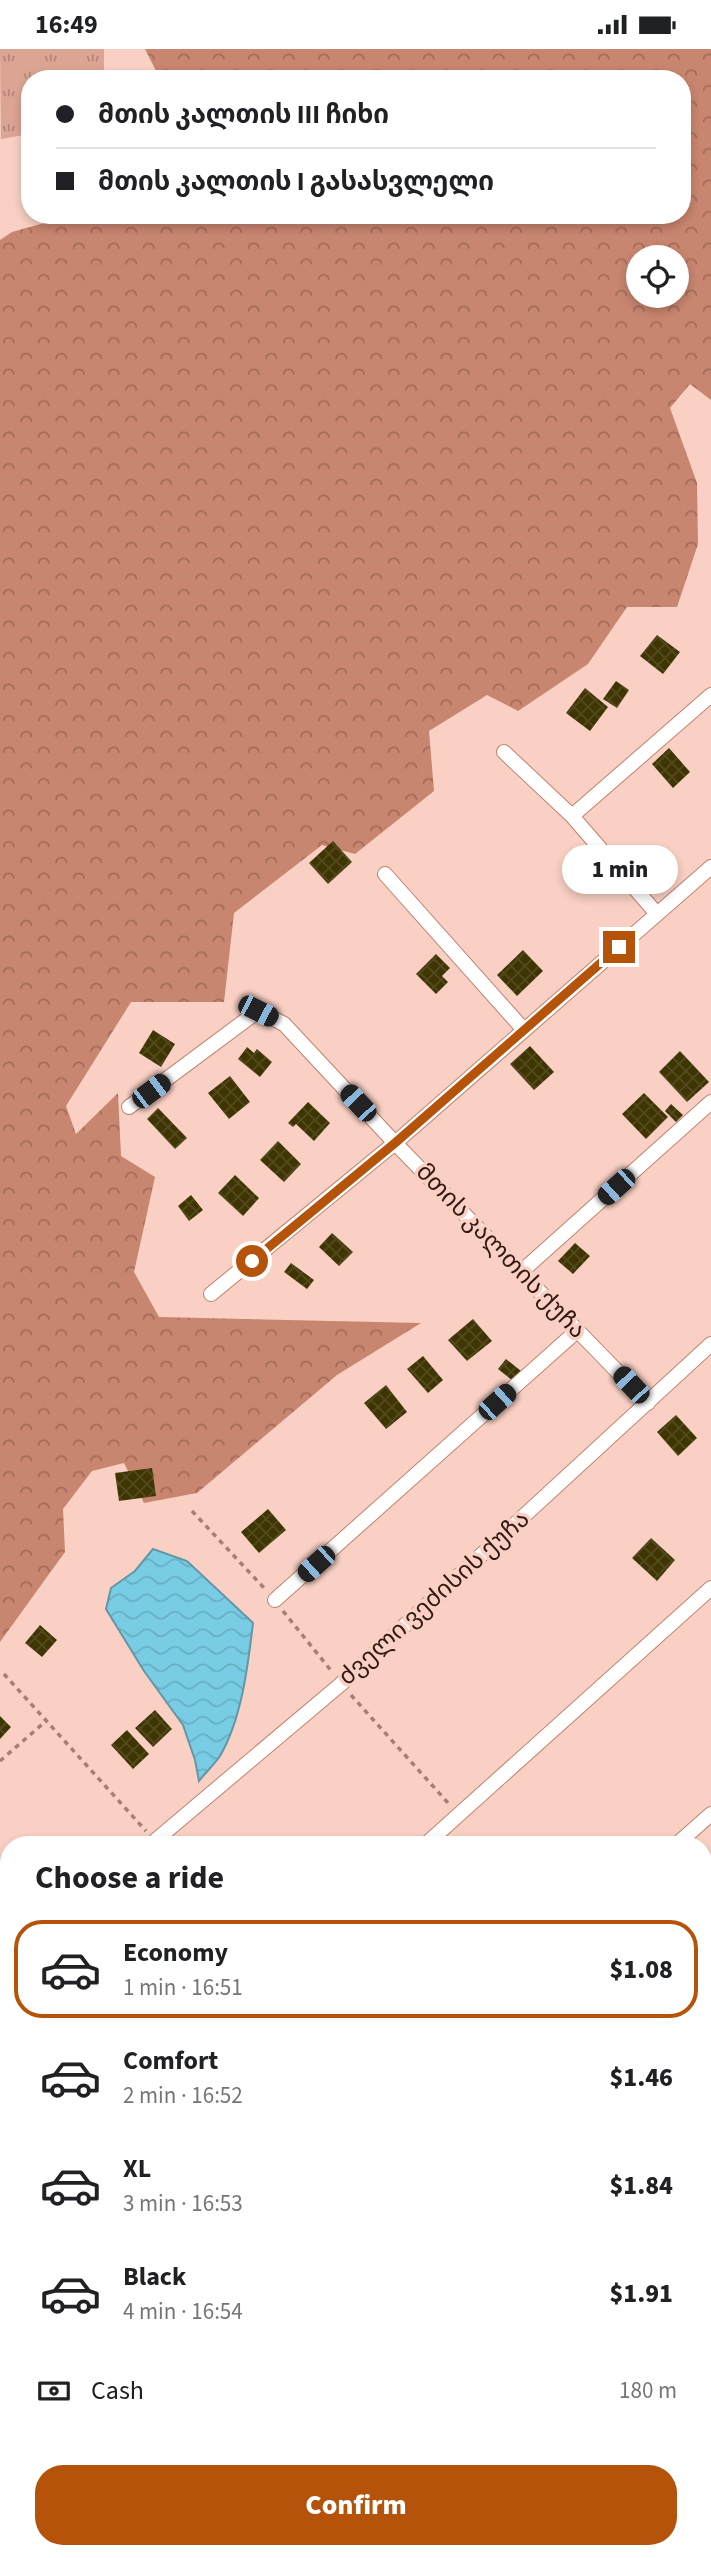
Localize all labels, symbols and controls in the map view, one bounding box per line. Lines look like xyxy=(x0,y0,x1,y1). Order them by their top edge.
text: 16:49 xyxy=(35,6,98,43)
text: მთის კალთის III ჩიხი xyxy=(98,96,389,133)
text: მთის კალთის I გასასვლელი xyxy=(98,163,494,200)
map controls xyxy=(626,245,689,308)
button: locate xyxy=(626,245,689,308)
callout: 1 min xyxy=(561,845,677,895)
text: 1 min xyxy=(592,853,648,886)
route end xyxy=(603,931,635,963)
car xyxy=(235,992,282,1030)
car xyxy=(128,1070,175,1112)
car xyxy=(336,1080,381,1126)
street label: მთის კალთის ქუჩა xyxy=(408,1155,594,1347)
car xyxy=(594,1165,639,1209)
route start xyxy=(236,1245,268,1277)
car xyxy=(609,1362,654,1408)
car xyxy=(475,1380,520,1424)
street label: ძველი ვეძისის ქუჩა xyxy=(331,1502,537,1694)
car xyxy=(294,1542,339,1586)
text: Choose a ride xyxy=(35,1855,224,1901)
text: Economy xyxy=(123,1934,228,1971)
icon: car xyxy=(39,1938,102,2001)
text: $1.08 xyxy=(609,1951,673,1988)
text: 1 min · 16:51 xyxy=(123,1971,243,2004)
text: Comfort xyxy=(123,2042,218,2079)
icon: car xyxy=(39,2046,102,2109)
text: $1.46 xyxy=(609,2059,673,2096)
text: 2 min · 16:52 xyxy=(123,2079,243,2112)
text: XL xyxy=(123,2150,151,2187)
icon: car xyxy=(39,2154,102,2217)
text: $1.84 xyxy=(609,2167,673,2204)
text: 3 min · 16:53 xyxy=(123,2187,243,2220)
text: Black xyxy=(123,2258,186,2295)
icon: car xyxy=(39,2262,102,2325)
text: $1.91 xyxy=(609,2275,673,2312)
text: 4 min · 16:54 xyxy=(123,2295,243,2328)
icon: cash xyxy=(35,2372,73,2410)
text: Cash xyxy=(91,2372,144,2409)
text: 180 m xyxy=(619,2374,677,2407)
button: Confirm xyxy=(35,2465,677,2545)

